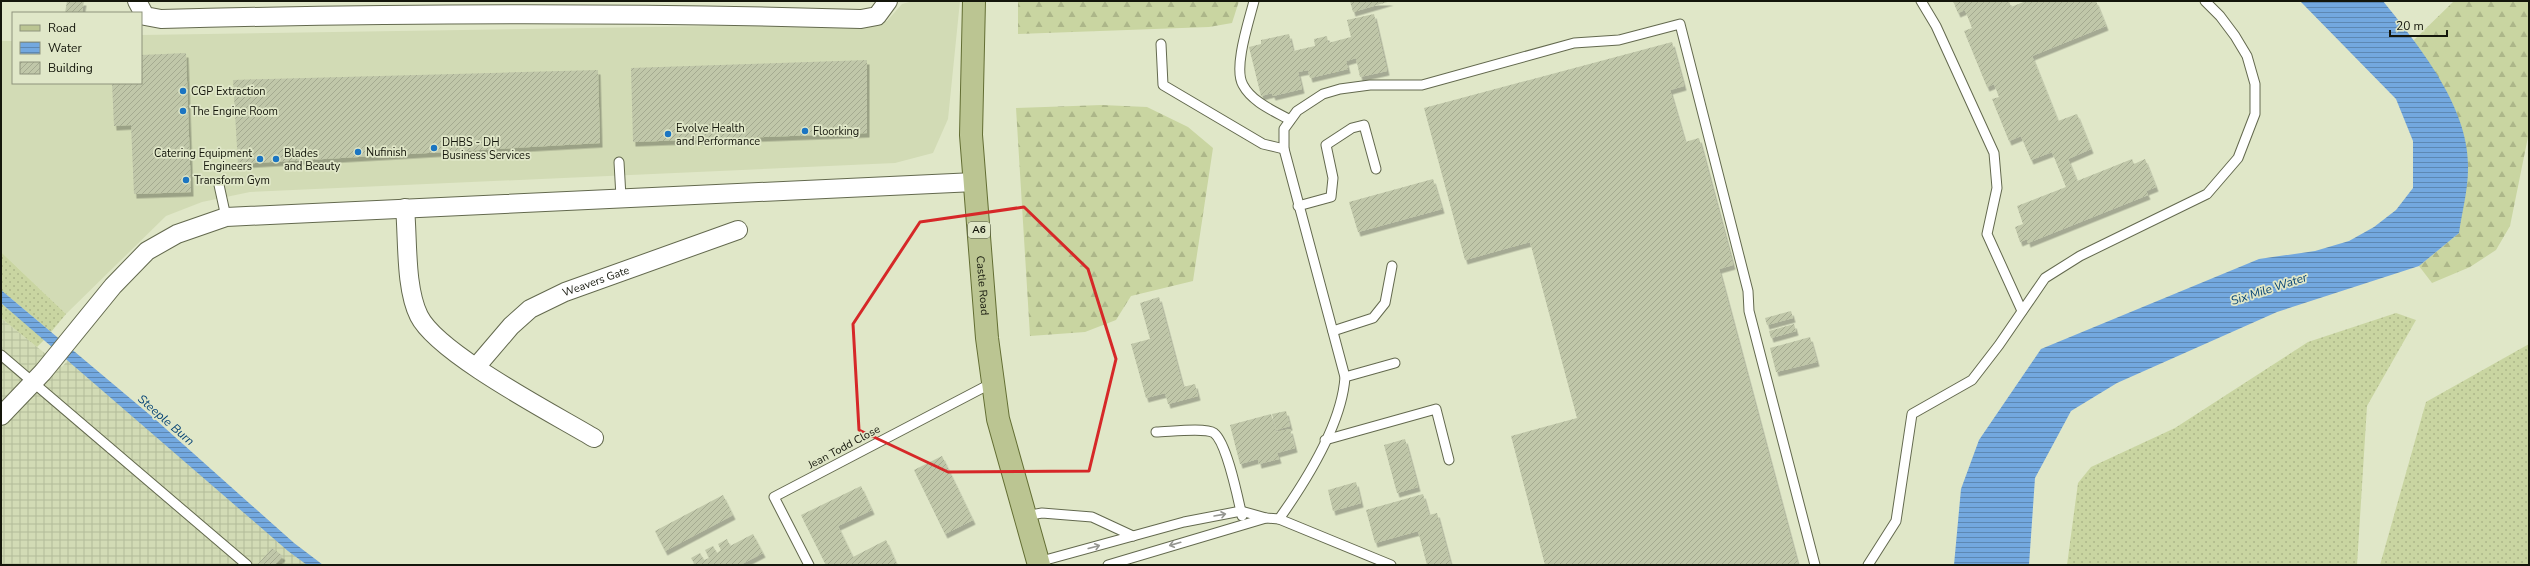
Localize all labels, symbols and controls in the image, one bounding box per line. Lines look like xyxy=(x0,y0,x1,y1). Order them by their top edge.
legend xyxy=(12,12,142,84)
scale bar xyxy=(2390,12,2447,38)
text: 20 m xyxy=(2396,18,2424,34)
text: Road xyxy=(48,20,76,36)
text: Water xyxy=(48,40,82,56)
text: Building xyxy=(48,60,93,76)
place label: CGP Extraction xyxy=(191,84,266,99)
marker: CGP Extraction xyxy=(178,86,188,96)
place label: The Engine Room xyxy=(191,104,278,119)
marker: The Engine Room xyxy=(178,106,188,116)
place label: Evolve Health and Performance xyxy=(676,121,760,149)
place label: Floorking xyxy=(813,124,859,139)
marker: Floorking xyxy=(800,126,810,136)
marker: Evolve Health and Performance xyxy=(663,129,673,139)
place label: DHBS - DH Business Services xyxy=(442,135,530,163)
marker: DHBS - DH Business Services xyxy=(429,143,439,153)
place label: Nufinish xyxy=(366,145,407,160)
place label: Catering Equipment Engineers xyxy=(154,146,252,174)
place label: Blades and Beauty xyxy=(284,146,341,174)
marker: Nufinish xyxy=(353,147,363,157)
marker: Catering Equipment Engineers xyxy=(255,154,265,164)
marker: Blades and Beauty xyxy=(271,154,281,164)
place label: Transform Gym xyxy=(194,173,270,188)
marker: Transform Gym xyxy=(181,175,191,185)
road number: A6 xyxy=(968,222,990,238)
street label: Castle Road xyxy=(973,255,993,316)
street label: Weavers Gate xyxy=(560,262,631,300)
water label: Six Mile Water xyxy=(2229,269,2310,309)
water label: Steeple Burn xyxy=(134,391,198,449)
street label: Jean Todd Close xyxy=(804,422,883,473)
one-way arrow xyxy=(1213,511,1226,519)
one-way arrow xyxy=(1168,541,1181,548)
one-way arrow xyxy=(1087,543,1100,550)

